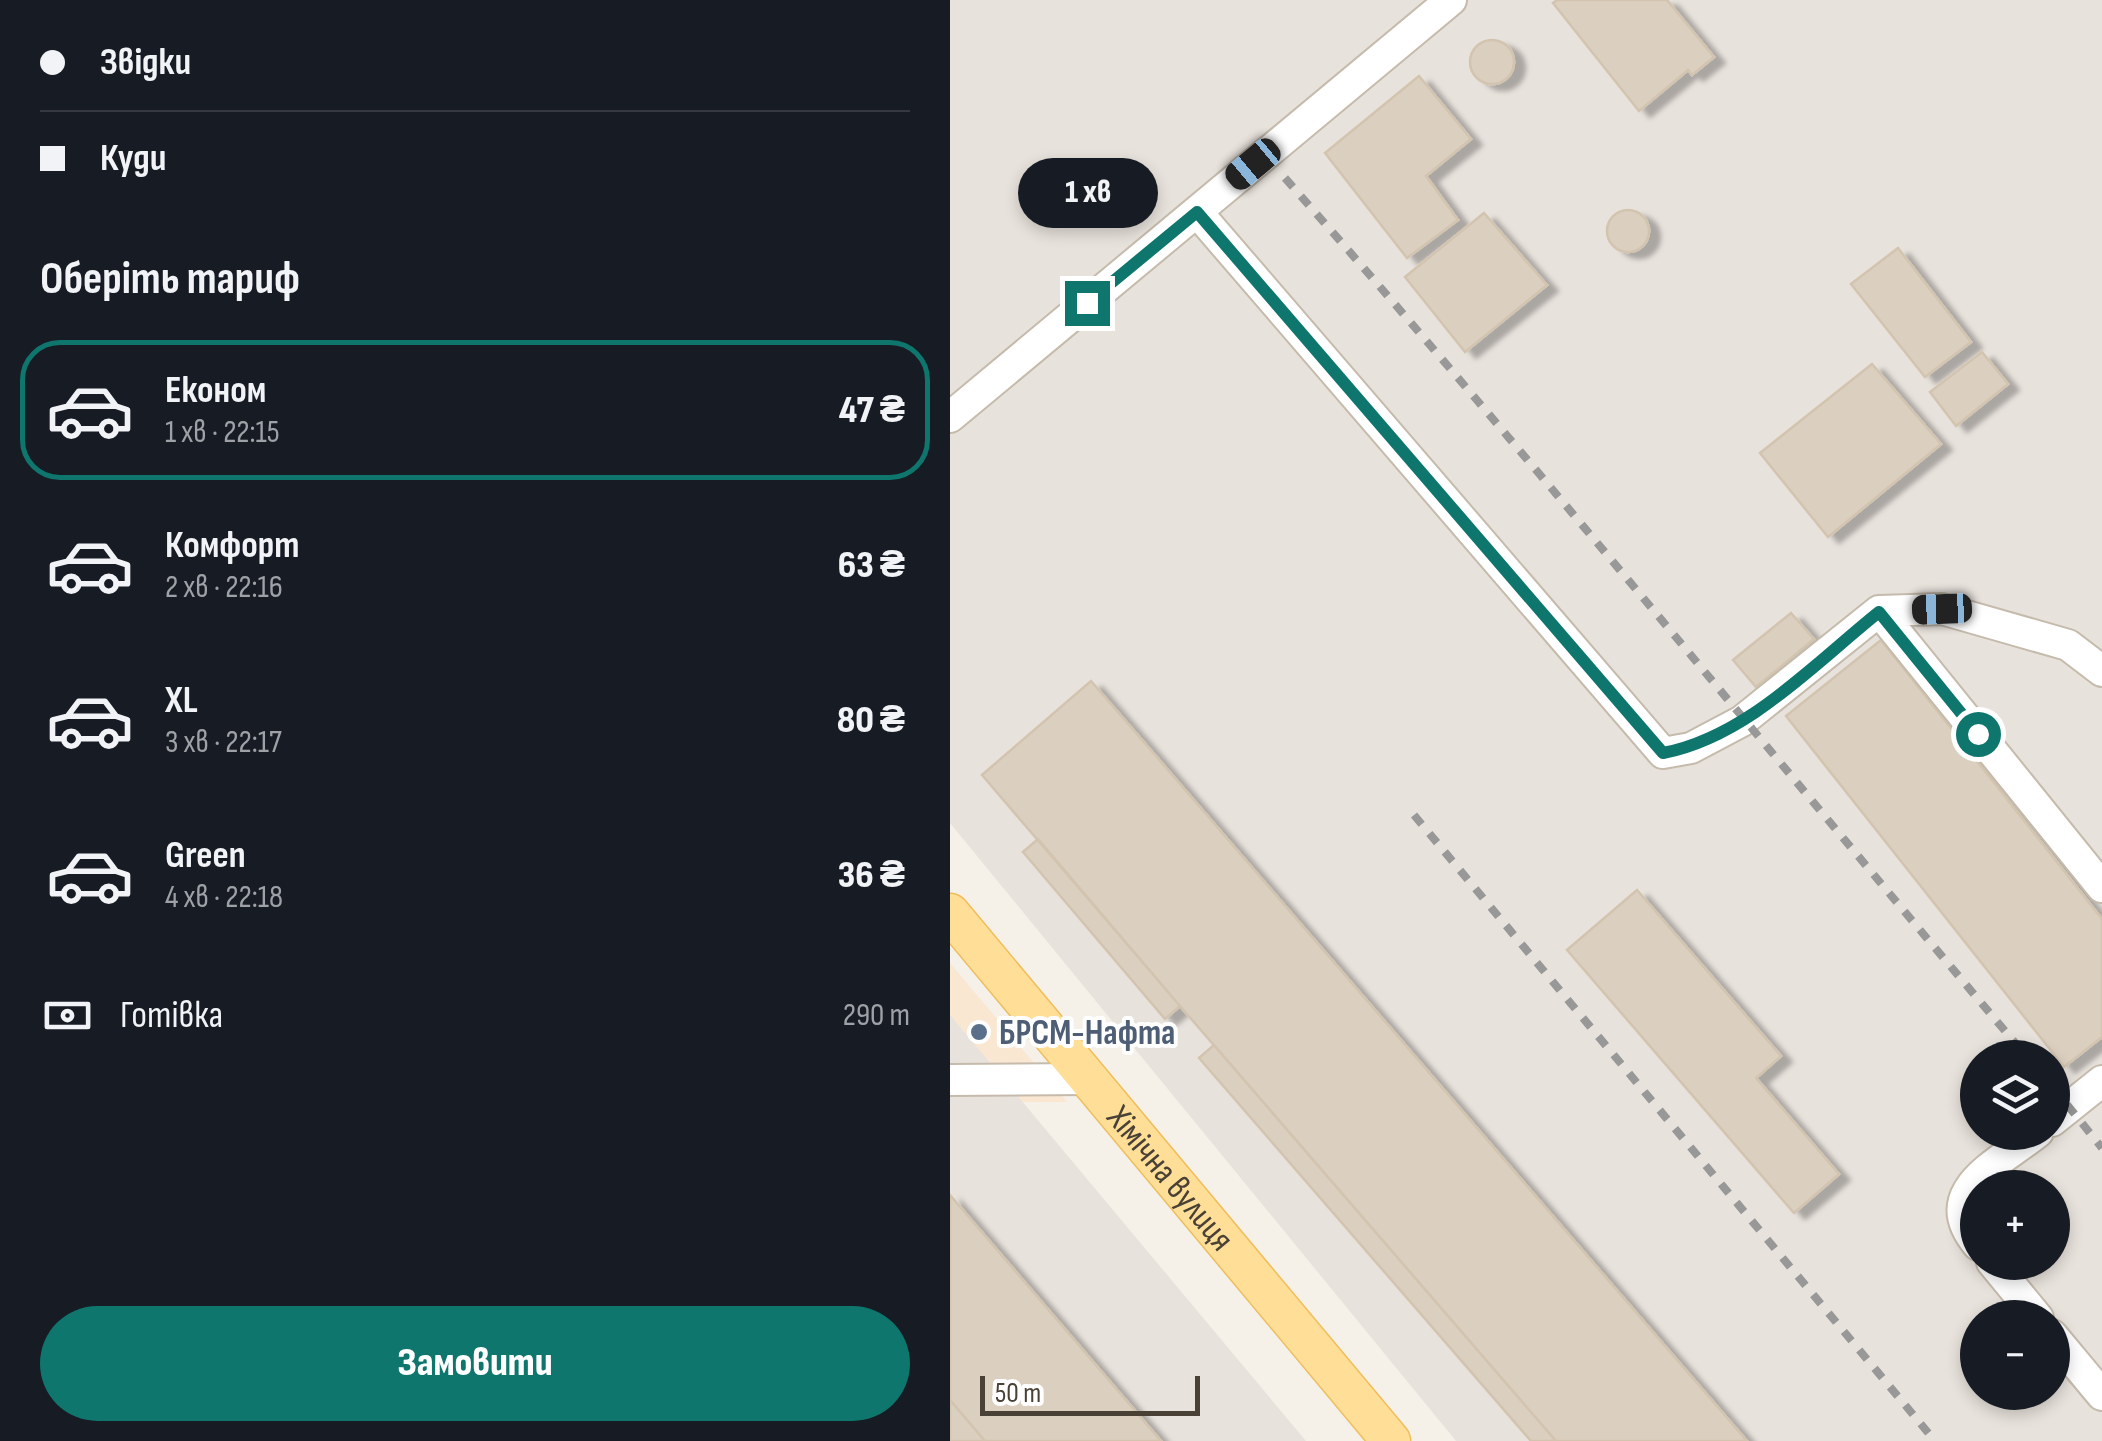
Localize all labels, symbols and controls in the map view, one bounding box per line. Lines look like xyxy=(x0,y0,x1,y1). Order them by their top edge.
text: Звідки xyxy=(100,40,191,85)
car xyxy=(1220,133,1286,195)
text: Куди xyxy=(100,136,166,181)
callout: 1 хв xyxy=(1017,158,1157,228)
text: 1 хв xyxy=(1065,173,1111,212)
text: Оберіть тариф xyxy=(40,252,300,307)
route end xyxy=(1065,281,1110,326)
icon: car xyxy=(45,365,135,455)
text: Економ xyxy=(165,368,266,413)
text: 47 ₴ xyxy=(839,388,905,433)
text: 1 хв · 22:15 xyxy=(165,413,280,452)
icon: car xyxy=(45,520,135,610)
text: Комфорт xyxy=(165,523,299,568)
text: 63 ₴ xyxy=(838,543,905,588)
text: 2 хв · 22:16 xyxy=(165,568,283,607)
car xyxy=(1911,593,1973,625)
icon: car xyxy=(45,675,135,765)
text: XL xyxy=(165,678,198,723)
text: 80 ₴ xyxy=(837,698,905,743)
route start xyxy=(1956,712,2001,757)
text: 3 хв · 22:17 xyxy=(165,723,282,762)
icon: car xyxy=(45,830,135,920)
text: Green xyxy=(165,833,246,878)
text: 36 ₴ xyxy=(838,853,905,898)
text: 4 хв · 22:18 xyxy=(165,878,283,917)
icon: cash xyxy=(40,988,95,1043)
text: Готівка xyxy=(120,993,223,1038)
text: 290 m xyxy=(843,996,910,1035)
place label: БРСМ-Нафта xyxy=(999,1012,1175,1055)
marker: БРСМ-Нафта xyxy=(968,1021,990,1043)
map controls xyxy=(1960,1040,2070,1410)
button: layers xyxy=(1960,1040,2070,1150)
street label: Хімічна вулиця xyxy=(1096,1097,1243,1260)
button: + xyxy=(1960,1170,2070,1280)
button: − xyxy=(1960,1300,2070,1410)
button: Замовити xyxy=(40,1306,910,1421)
scale bar xyxy=(980,1371,1200,1416)
text: 50 m xyxy=(995,1377,1041,1410)

